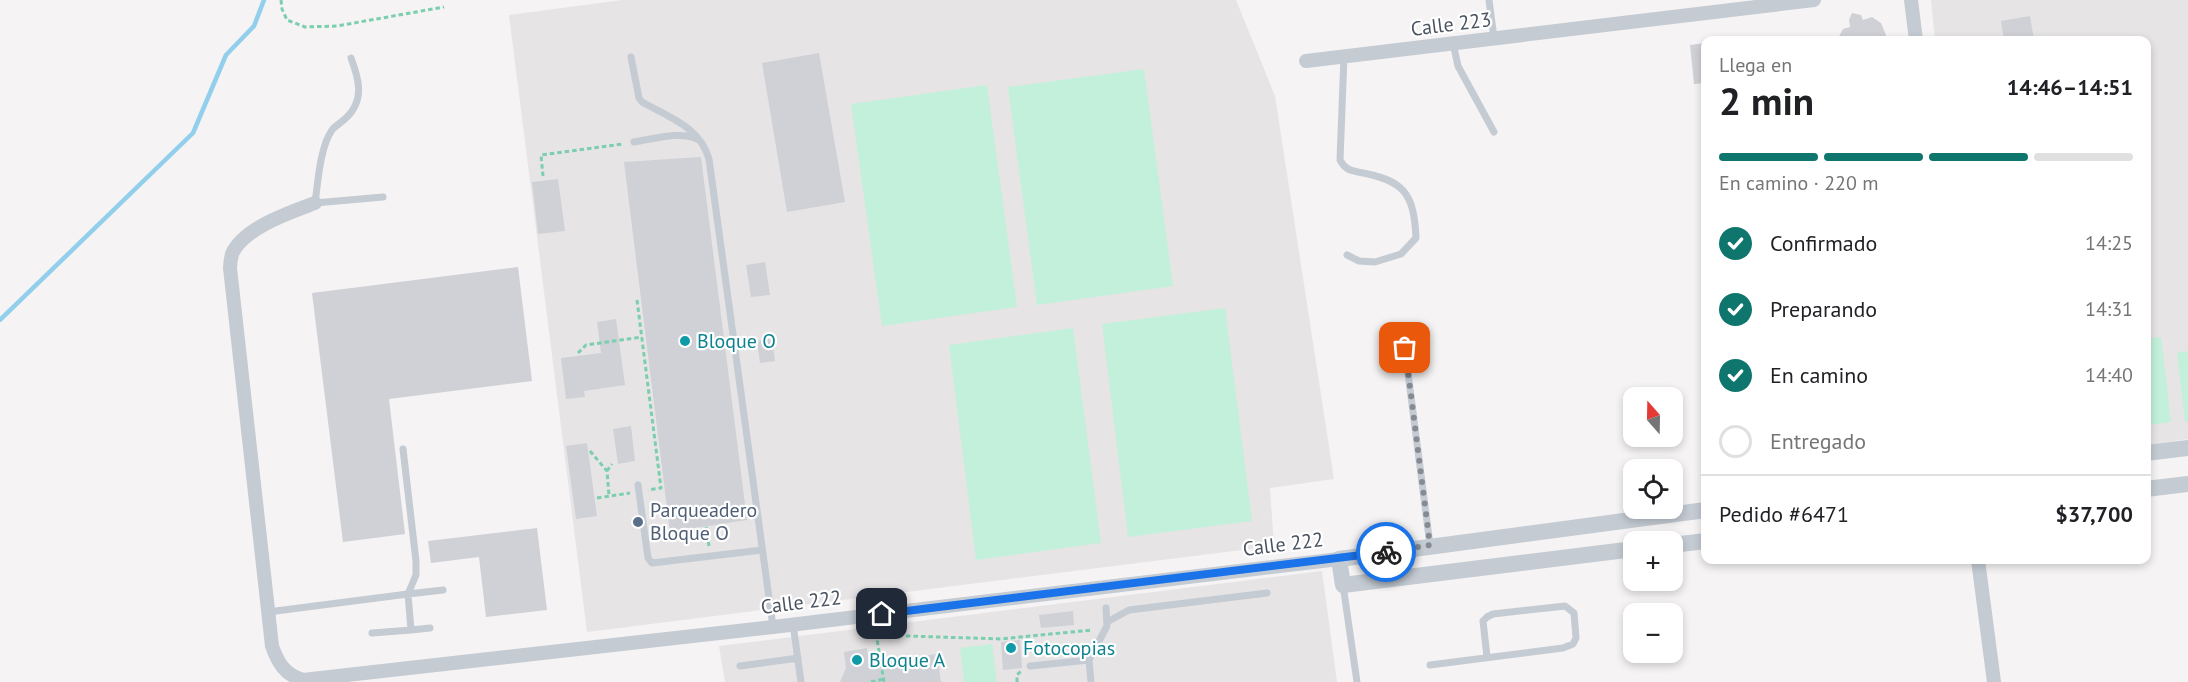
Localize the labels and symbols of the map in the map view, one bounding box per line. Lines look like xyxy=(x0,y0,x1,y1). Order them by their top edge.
street label: Calle 223 xyxy=(1409,6,1493,42)
pin xyxy=(1379,322,1430,373)
place label: Bloque O xyxy=(697,328,776,354)
marker: Bloque O xyxy=(678,334,692,348)
north arrow xyxy=(1623,387,1683,447)
place label: Parqueadero Bloque O xyxy=(650,497,757,546)
marker: Parqueadero Bloque O xyxy=(631,515,645,529)
courier xyxy=(1356,522,1416,582)
street label: Calle 222 xyxy=(1241,526,1325,562)
street label: Calle 222 xyxy=(759,584,843,620)
pin xyxy=(856,588,907,639)
place label: Fotocopias xyxy=(1023,635,1115,661)
marker: Fotocopias xyxy=(1004,641,1018,655)
place label: Bloque A xyxy=(869,647,946,673)
marker: Bloque A xyxy=(850,653,864,667)

